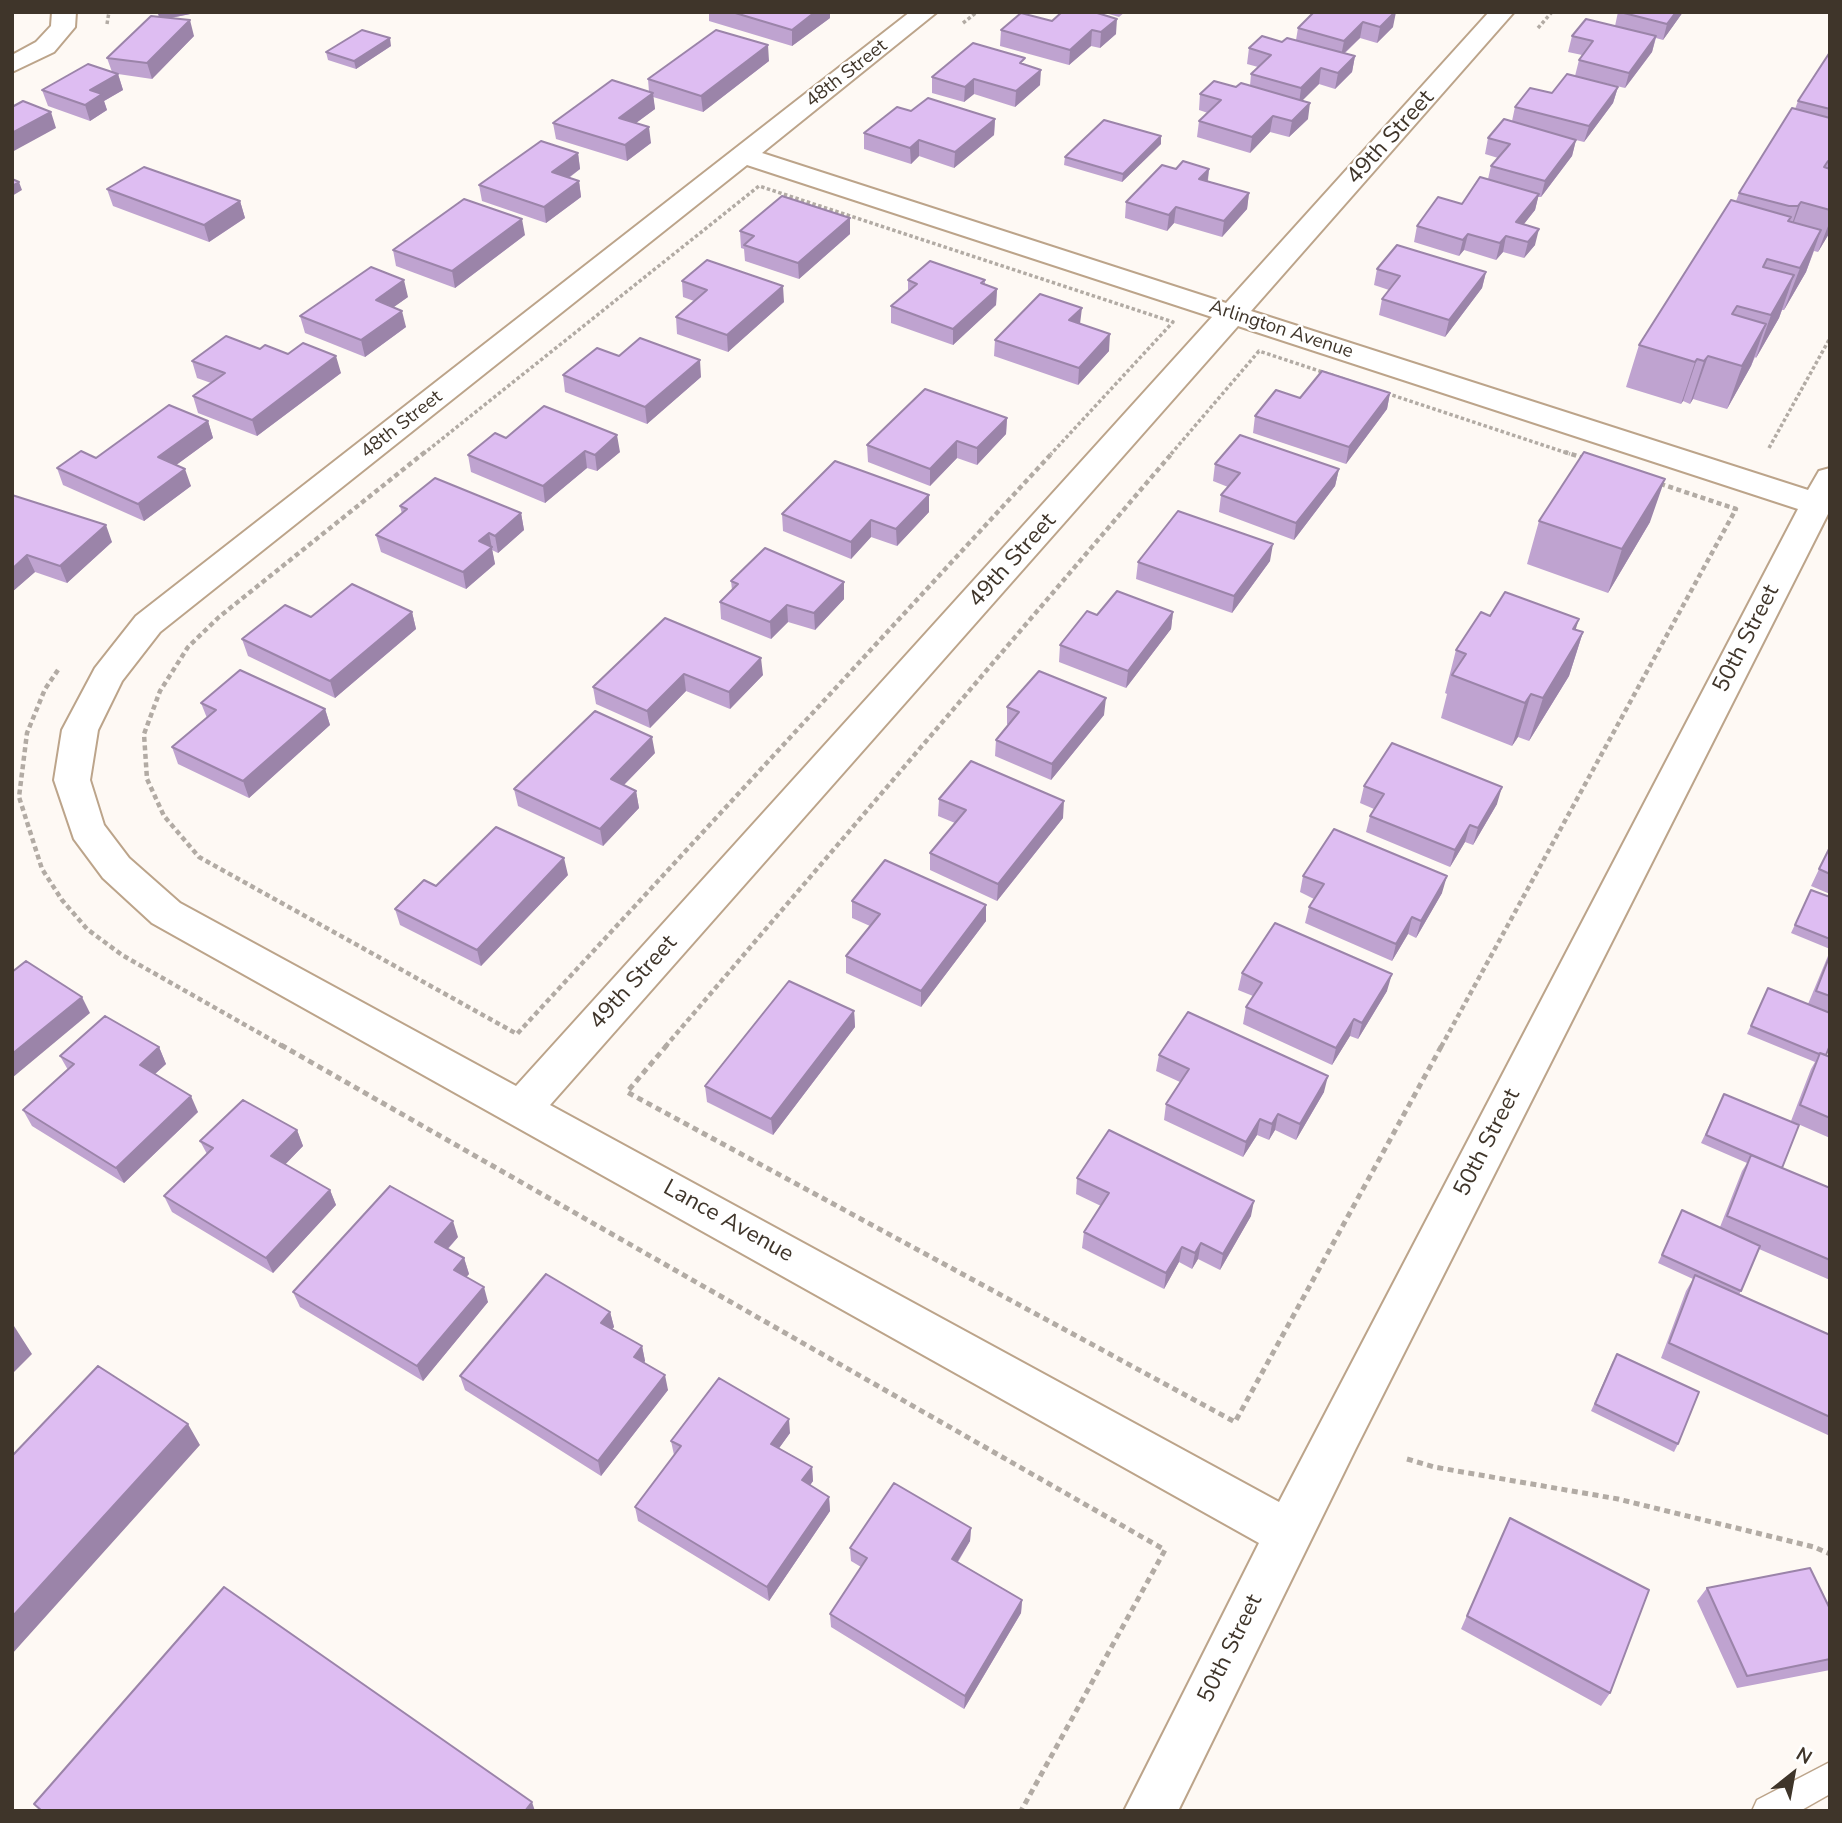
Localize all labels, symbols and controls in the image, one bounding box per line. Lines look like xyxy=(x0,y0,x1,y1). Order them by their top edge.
street label: 48th Street xyxy=(802,35,892,113)
street label: 49th Street xyxy=(1341,85,1441,191)
street label: Arlington Avenue xyxy=(1206,296,1356,364)
street label: 48th Street xyxy=(357,386,447,464)
street label: 49th Street xyxy=(963,508,1063,614)
street label: 50th Street xyxy=(1708,580,1786,698)
street label: 49th Street xyxy=(584,930,684,1036)
street label: 50th Street xyxy=(1449,1084,1527,1202)
street label: Lance Avenue xyxy=(658,1175,798,1269)
street label: 50th Street xyxy=(1193,1590,1269,1708)
north arrow xyxy=(1758,1739,1828,1809)
text: N xyxy=(1791,1741,1817,1771)

